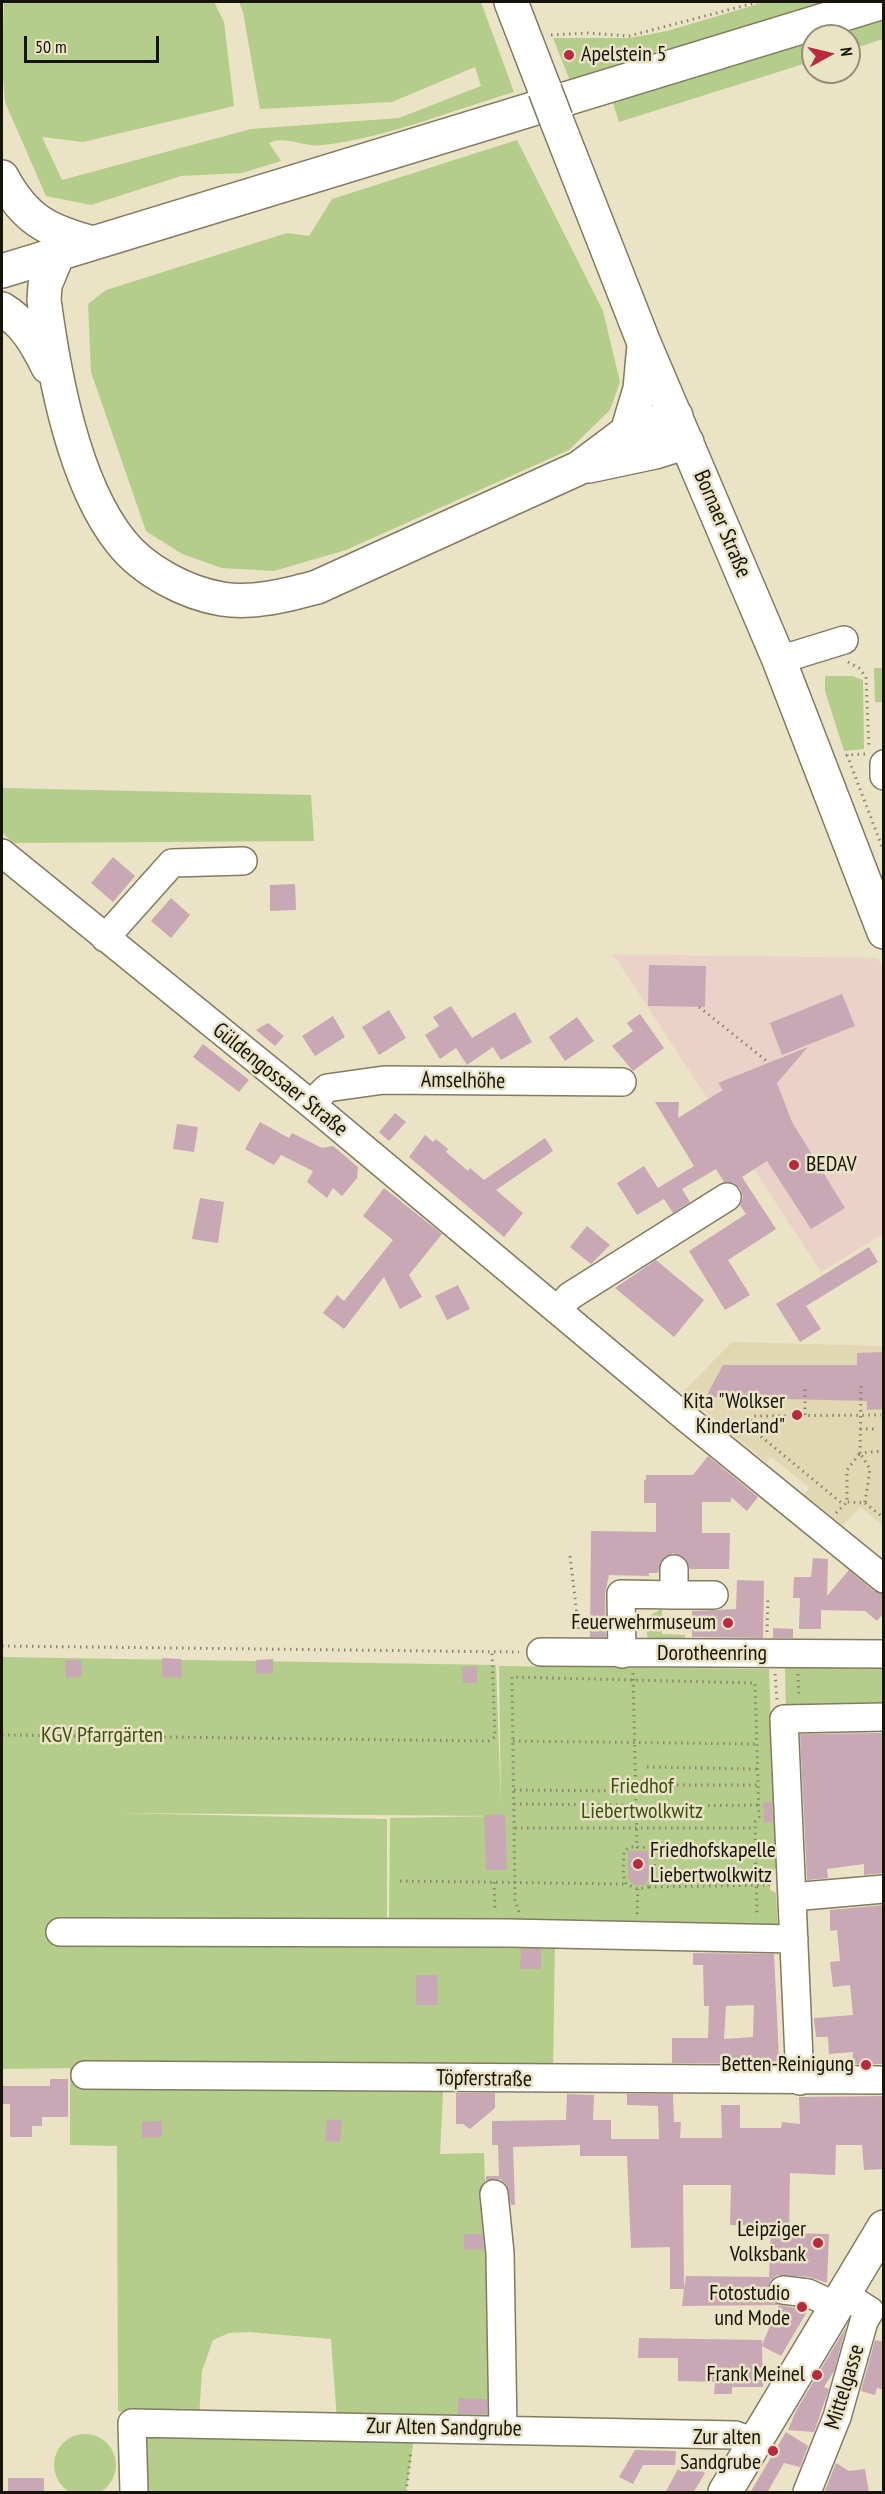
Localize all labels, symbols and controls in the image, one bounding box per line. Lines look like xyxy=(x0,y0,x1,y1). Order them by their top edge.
scale bar xyxy=(27,24,162,62)
north arrow xyxy=(801,24,861,84)
text: 50 m xyxy=(35,35,67,58)
place label: Apelstein 5 xyxy=(581,42,667,68)
text: N xyxy=(836,46,857,57)
marker: Apelstein 5 xyxy=(562,48,576,62)
street label: Bornaer Straße xyxy=(688,466,756,582)
street label: Güldengossaer Straße xyxy=(207,1017,353,1143)
street label: Amselhöhe xyxy=(421,1067,505,1095)
place label: BEDAV xyxy=(806,1152,857,1178)
marker: BEDAV xyxy=(787,1158,801,1172)
place label: Kita "Wolkser Kinderland" xyxy=(683,1389,785,1440)
marker: Kita "Wolkser Kinderland" xyxy=(790,1408,804,1422)
place label: Feuerwehrmuseum xyxy=(571,1610,716,1636)
marker: Feuerwehrmuseum xyxy=(721,1616,735,1630)
street label: Dorotheenring xyxy=(657,1641,767,1667)
park label: KGV Pfarrgärten xyxy=(41,1723,163,1749)
park label: Friedhof Liebertwolkwitz xyxy=(581,1774,703,1826)
place label: Friedhofskapelle Liebertwolkwitz xyxy=(650,1838,776,1890)
marker: Friedhofskapelle Liebertwolkwitz xyxy=(631,1857,645,1871)
place label: Betten-Reinigung xyxy=(721,2052,854,2078)
marker: Betten-Reinigung xyxy=(859,2058,873,2072)
street label: Töpferstraße xyxy=(436,2065,532,2093)
place label: Leipziger Volksbank xyxy=(730,2217,806,2268)
marker: Leipziger Volksbank xyxy=(811,2236,825,2250)
place label: Fotostudio und Mode xyxy=(709,2281,790,2332)
marker: Fotostudio und Mode xyxy=(795,2300,809,2314)
street label: Mittelgasse xyxy=(820,2341,870,2433)
place label: Frank Meinel xyxy=(706,2362,805,2388)
marker: Frank Meinel xyxy=(810,2368,824,2382)
street label: Zur Alten Sandgrube xyxy=(366,2413,522,2443)
place label: Zur alten Sandgrube xyxy=(680,2425,761,2476)
marker: Zur alten Sandgrube xyxy=(766,2444,780,2458)

